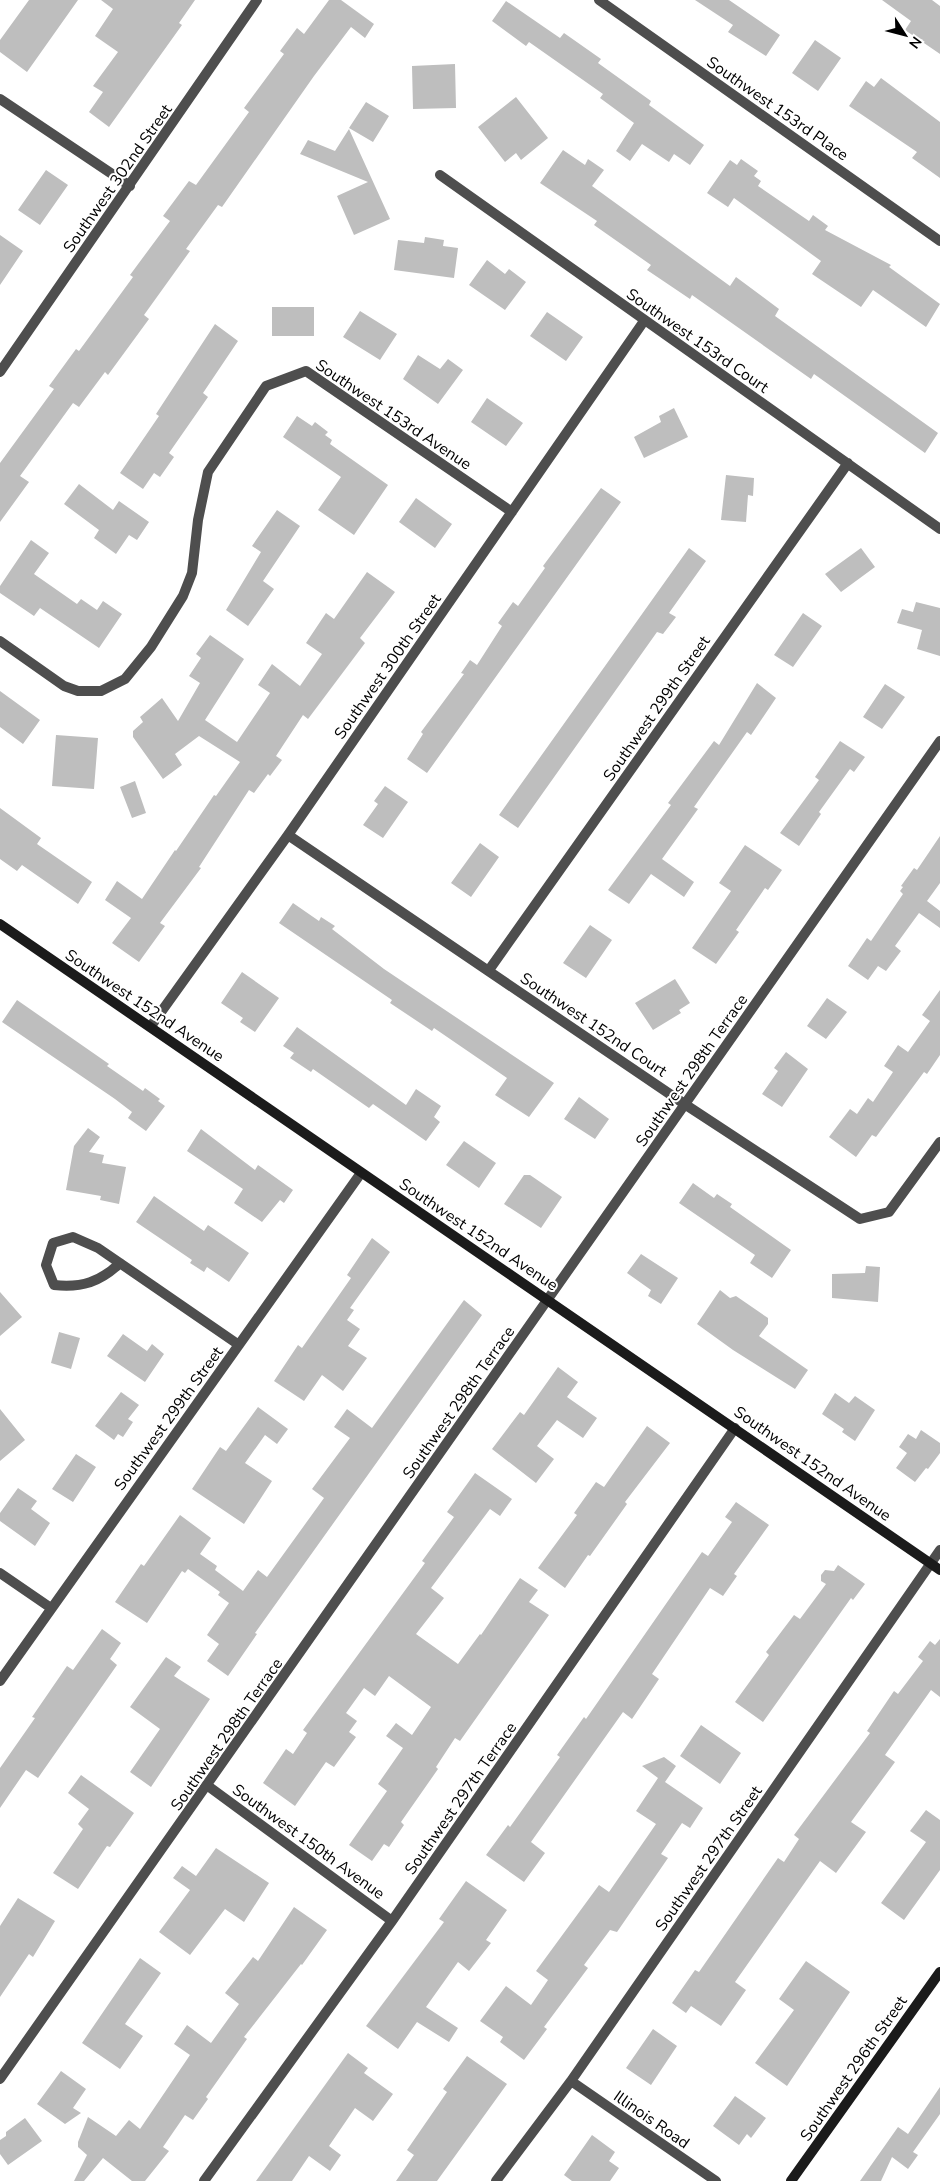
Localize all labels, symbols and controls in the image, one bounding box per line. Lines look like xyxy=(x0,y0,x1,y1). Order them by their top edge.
north arrow xyxy=(880,10,930,60)
text: N xyxy=(904,33,926,52)
street label: Southwest 153rd Place xyxy=(702,51,853,166)
street label: Southwest 302nd Street xyxy=(58,100,178,257)
street label: Southwest 153rd Court xyxy=(622,283,773,399)
street label: Southwest 153rd Avenue xyxy=(311,354,476,475)
street label: Southwest 300th Street xyxy=(329,589,447,744)
street label: Southwest 299th Street xyxy=(598,631,716,786)
street label: Southwest 152nd Avenue xyxy=(61,944,228,1067)
street label: Southwest 152nd Court xyxy=(516,967,671,1082)
street label: Southwest 298th Terrace xyxy=(631,990,753,1151)
street label: Southwest 152nd Avenue xyxy=(395,1173,562,1296)
street label: Southwest 298th Terrace xyxy=(398,1322,520,1483)
street label: Southwest 299th Street xyxy=(109,1342,229,1495)
street label: Southwest 152nd Avenue xyxy=(729,1401,895,1527)
street label: Southwest 298th Terrace xyxy=(166,1654,288,1815)
street label: Southwest 297th Terrace xyxy=(400,1718,522,1879)
street label: Southwest 150th Avenue xyxy=(228,1779,389,1905)
street label: Southwest 297th Street xyxy=(650,1781,768,1936)
street label: Southwest 296th Street xyxy=(795,1991,913,2146)
street label: Illinois Road xyxy=(609,2086,694,2154)

